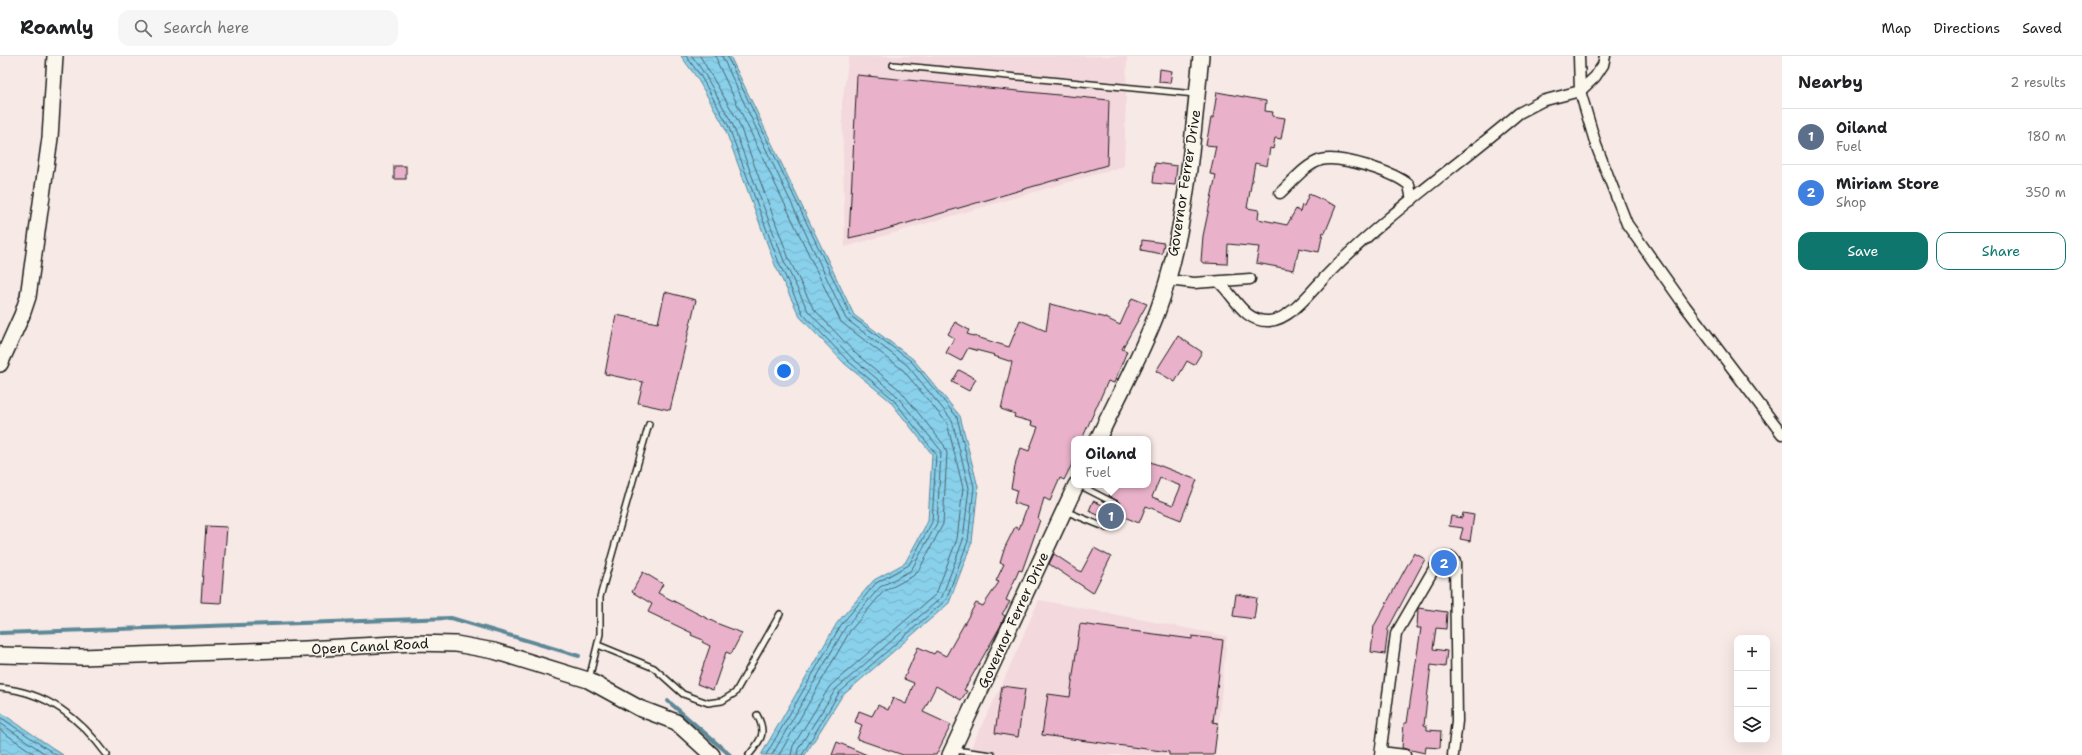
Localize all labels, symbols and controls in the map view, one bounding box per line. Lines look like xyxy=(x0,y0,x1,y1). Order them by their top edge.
search box xyxy=(118,10,398,46)
text: Roamly xyxy=(20,15,94,40)
icon: search xyxy=(132,17,154,39)
text: Search here xyxy=(164,18,249,38)
text: Map xyxy=(1882,19,1912,37)
text: Directions xyxy=(1934,19,2000,37)
text: Saved xyxy=(2022,19,2062,37)
text: Nearby xyxy=(1798,71,1863,93)
text: 2 results xyxy=(2010,74,2066,91)
street label: Governor Ferrer Drive xyxy=(1163,108,1205,258)
text: Oiland xyxy=(1836,118,1887,138)
text: 1 xyxy=(1808,128,1814,145)
text: 180 m xyxy=(2027,128,2066,145)
text: Fuel xyxy=(1836,138,1861,155)
text: Miriam Store xyxy=(1836,174,1939,194)
text: 2 xyxy=(1806,184,1816,201)
text: 350 m xyxy=(2025,184,2066,201)
text: Shop xyxy=(1836,194,1866,211)
button: Save xyxy=(1798,232,1928,270)
button: Share xyxy=(1936,232,2066,270)
your location xyxy=(774,361,794,381)
popup xyxy=(1071,436,1151,488)
text: Oiland xyxy=(1085,444,1137,464)
text: Fuel xyxy=(1085,464,1111,481)
pin: 1 xyxy=(1098,501,1124,531)
pin: 2 xyxy=(1431,548,1457,578)
street label: Governor Ferrer Drive xyxy=(973,549,1053,691)
street label: Open Canal Road xyxy=(311,634,429,658)
map controls xyxy=(1734,635,1770,743)
button: + xyxy=(1734,635,1770,671)
button: − xyxy=(1734,671,1770,707)
button: layers xyxy=(1734,707,1770,743)

